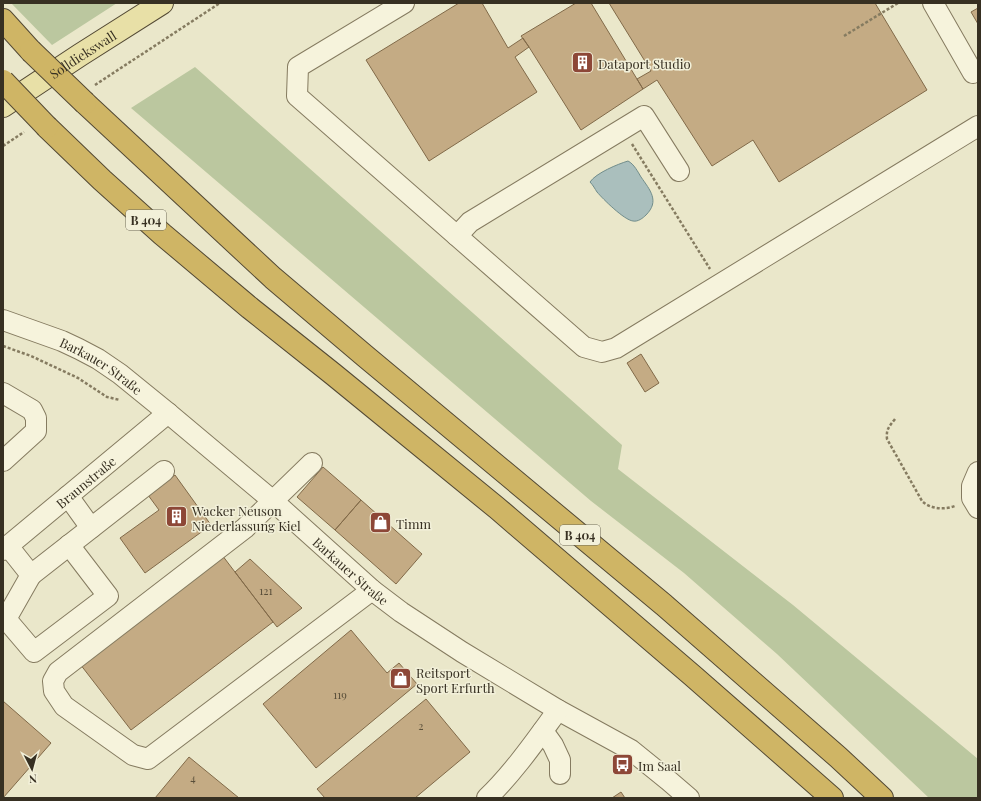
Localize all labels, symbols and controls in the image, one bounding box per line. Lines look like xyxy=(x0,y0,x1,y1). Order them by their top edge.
street label: Solldiekswall xyxy=(46,26,119,82)
building icon: Dataport Studio xyxy=(570,50,596,76)
place label: Dataport Studio xyxy=(598,55,691,72)
road number: B 404 xyxy=(126,210,166,230)
street label: Barkauer Straße xyxy=(58,333,146,398)
street label: Braunstraße xyxy=(52,452,119,511)
place label: Wacker Neuson Niederlassung Kiel xyxy=(191,502,301,534)
building icon: Wacker Neuson Niederlassung Kiel xyxy=(164,504,190,530)
shop icon: Timm xyxy=(367,510,393,536)
place label: Timm xyxy=(396,515,431,532)
road number: B 404 xyxy=(560,525,600,545)
street label: Barkauer Straße xyxy=(310,533,392,608)
house number: 121 xyxy=(259,583,273,598)
place label: Reitsport Sport Erfurth xyxy=(416,664,495,696)
shop icon: Reitsport Sport Erfurth xyxy=(388,666,414,692)
house number: 119 xyxy=(333,687,347,702)
house number: 2 xyxy=(418,718,424,733)
north arrow xyxy=(12,749,52,789)
bus stop icon: Im Saal xyxy=(609,752,635,778)
place label: Im Saal xyxy=(638,757,681,774)
house number: 4 xyxy=(190,770,196,785)
text: N xyxy=(28,772,38,787)

